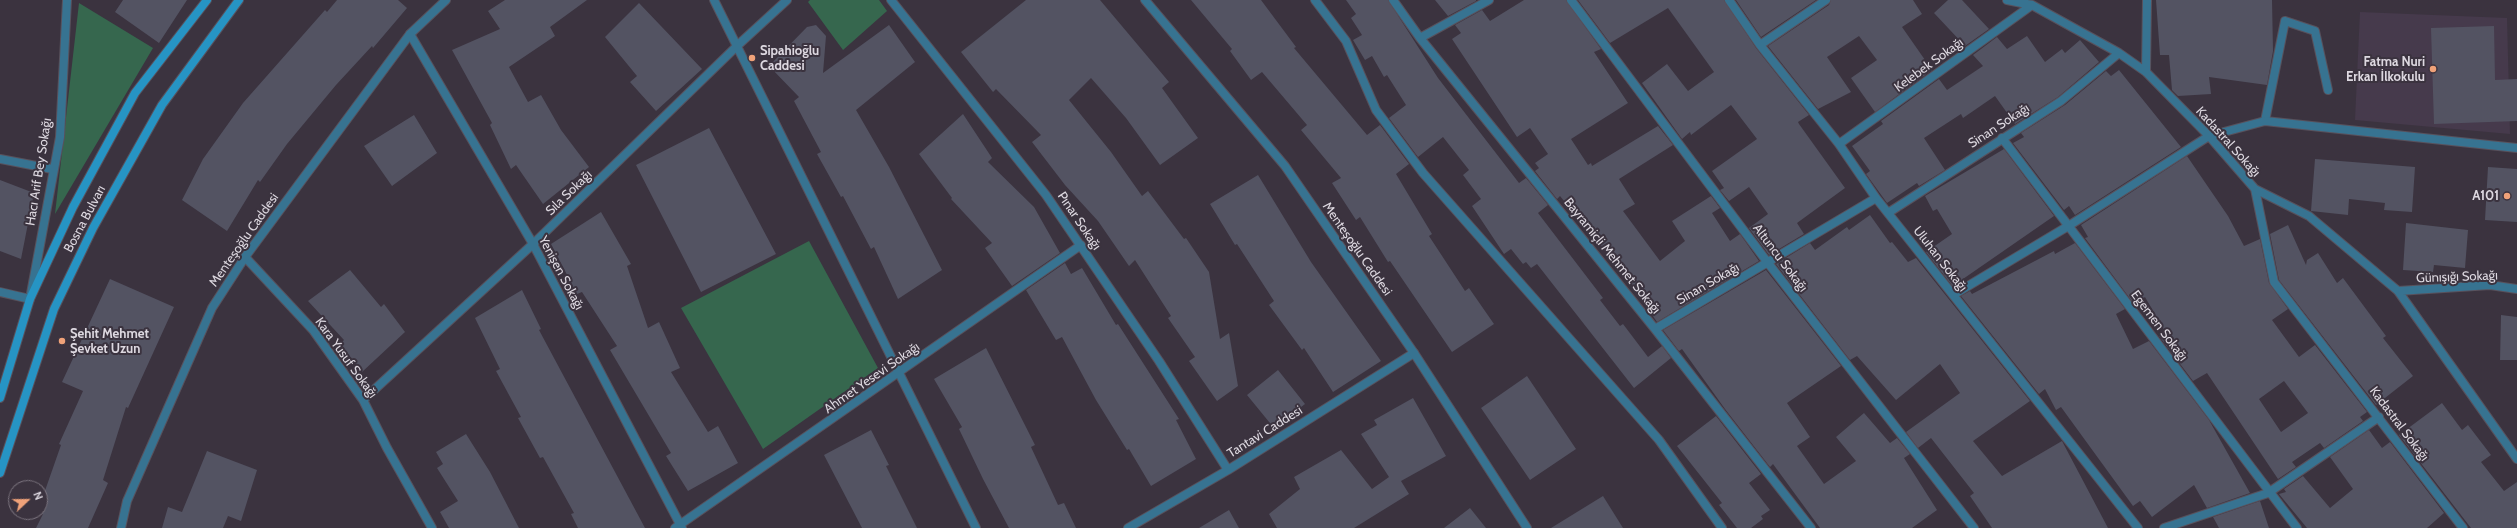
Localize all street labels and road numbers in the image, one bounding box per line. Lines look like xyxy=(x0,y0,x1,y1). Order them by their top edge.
street label: Kelebek Sokağı xyxy=(1891,35,1967,95)
street label: Sinan Sokağı xyxy=(1965,100,2033,152)
street label: Kadastral Sokağı xyxy=(2192,104,2264,180)
street label: Hacı Arif Bey Sokağı xyxy=(23,117,55,227)
street label: Sıla Sokağı xyxy=(543,167,595,219)
street label: Bosna Bulvarı xyxy=(61,183,109,255)
street label: Pınar Sokağı xyxy=(1054,189,1104,253)
street label: Menteşoğlu Caddesi xyxy=(206,190,282,290)
street label: Bayramiçli Mehmet Sokağı xyxy=(1560,195,1664,317)
street label: Menteşoğlu Caddesi xyxy=(1319,199,1395,299)
street label: Altuncu Sokağı xyxy=(1749,221,1811,295)
street label: Uluhan Sokağı xyxy=(1910,223,1970,295)
street label: Yenişen Sokağı xyxy=(535,234,587,312)
street label: Sinan Sokağı xyxy=(1674,260,1742,308)
street label: Günışığı Sokağı xyxy=(2416,268,2498,286)
street label: Egemen Sokağı xyxy=(2127,288,2191,364)
street label: Kara Yusuf Sokağı xyxy=(312,315,380,401)
street label: Ahmet Yesevi Sokağı xyxy=(821,339,923,417)
street label: Kadastral Sokağı xyxy=(2366,384,2432,464)
street label: Tantavi Caddesi xyxy=(1225,403,1305,461)

